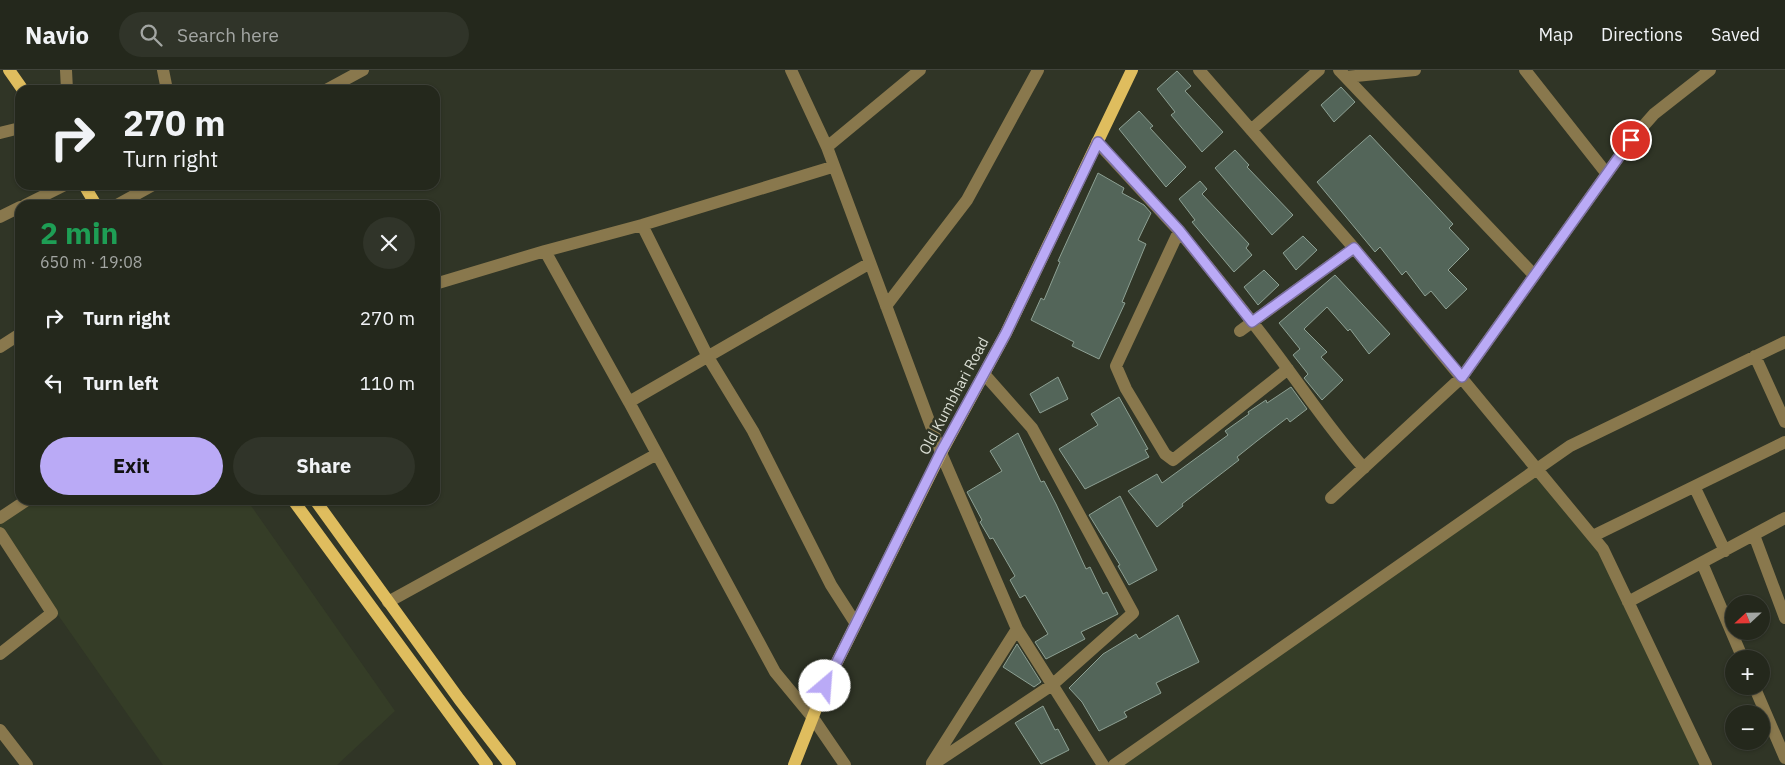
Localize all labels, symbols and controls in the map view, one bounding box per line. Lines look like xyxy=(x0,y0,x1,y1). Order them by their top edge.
search box xyxy=(119,12,469,57)
text: Navio xyxy=(25,19,89,51)
icon: search xyxy=(137,21,165,49)
text: Search here xyxy=(177,23,279,47)
text: Map xyxy=(1538,23,1573,46)
text: Directions xyxy=(1601,23,1683,46)
text: Saved xyxy=(1711,23,1760,46)
text: 270 m xyxy=(123,100,226,146)
icon: right xyxy=(40,105,105,170)
pin xyxy=(1610,119,1652,161)
icon: arrive xyxy=(1617,126,1645,154)
text: Turn right xyxy=(123,144,218,173)
text: 2 min xyxy=(40,213,118,252)
button: close xyxy=(363,217,415,269)
text: 650 m · 19:08 xyxy=(40,252,142,272)
icon: right xyxy=(40,304,68,332)
text: Turn right xyxy=(83,306,170,330)
text: 270 m xyxy=(360,306,415,330)
street label: Old Kumbhari Road xyxy=(915,334,993,458)
icon: left xyxy=(40,369,68,397)
text: Turn left xyxy=(83,371,159,395)
text: 110 m xyxy=(360,371,415,395)
button: Exit xyxy=(40,437,223,495)
button: Share xyxy=(233,437,415,495)
north arrow xyxy=(1725,595,1770,640)
map controls xyxy=(1725,595,1770,750)
button: + xyxy=(1725,650,1770,695)
position arrow xyxy=(798,659,850,711)
button: − xyxy=(1725,705,1770,750)

